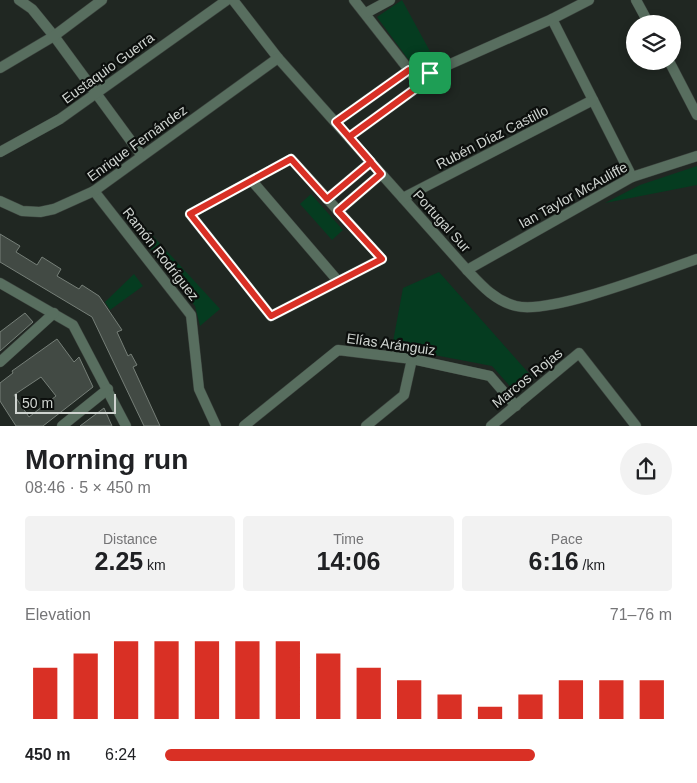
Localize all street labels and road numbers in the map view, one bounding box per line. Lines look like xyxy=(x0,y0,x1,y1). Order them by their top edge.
street label: Eustaquio Guerra xyxy=(59,29,157,107)
street label: Enrique Fernández xyxy=(84,102,190,184)
street label: Rubén Díaz Castillo xyxy=(433,102,551,172)
street label: Ian Taylor McAuliffe xyxy=(516,158,630,231)
street label: Portugal Sur xyxy=(410,187,474,256)
street label: Ramón Rodríguez xyxy=(120,204,202,304)
street label: Elías Aránguiz xyxy=(346,330,436,358)
street label: Marcos Rojas xyxy=(489,345,565,411)

